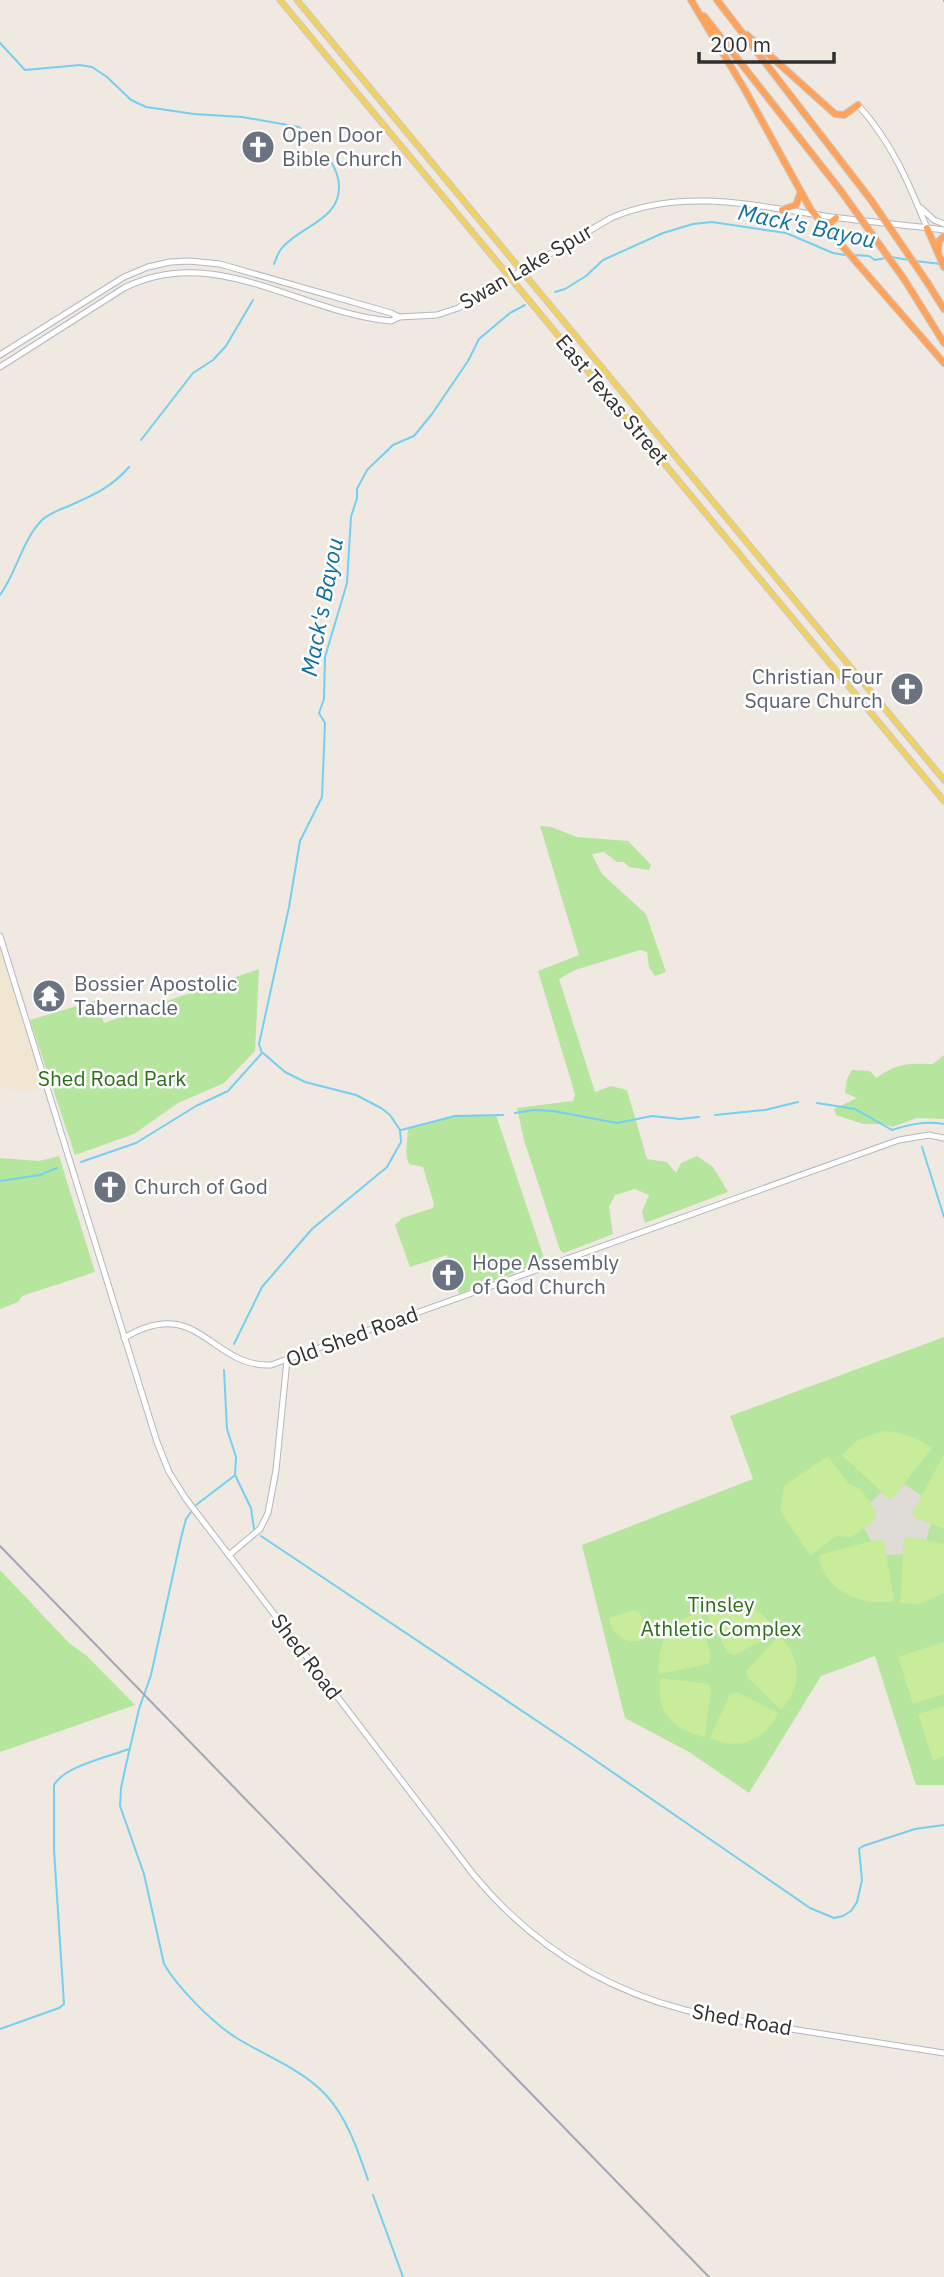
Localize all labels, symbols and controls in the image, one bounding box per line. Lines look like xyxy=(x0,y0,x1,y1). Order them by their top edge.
scale bar xyxy=(699,21,834,65)
text: 200 m xyxy=(710,30,771,58)
place label: Open Door Bible Church xyxy=(282,120,402,172)
church icon: Open Door Bible Church xyxy=(239,128,277,166)
water label: Mack's Bayou xyxy=(735,196,879,254)
street label: Swan Lake Spur xyxy=(454,217,597,316)
street label: East Texas Street xyxy=(550,328,676,471)
water label: Mack's Bayou xyxy=(293,535,349,679)
place label: Christian Four Square Church xyxy=(744,662,883,714)
church icon: Christian Four Square Church xyxy=(888,670,926,708)
place label: Bossier Apostolic Tabernacle xyxy=(74,969,237,1021)
temple icon: Bossier Apostolic Tabernacle xyxy=(30,977,68,1015)
park label: Shed Road Park xyxy=(38,1064,186,1092)
church icon: Church of God xyxy=(91,1168,129,1206)
place label: Church of God xyxy=(134,1172,268,1200)
place label: Hope Assembly of God Church xyxy=(472,1248,620,1300)
church icon: Hope Assembly of God Church xyxy=(429,1256,467,1294)
street label: Old Shed Road xyxy=(282,1299,422,1373)
park label: Tinsley Athletic Complex xyxy=(640,1590,802,1642)
street label: Shed Road xyxy=(265,1608,348,1705)
street label: Shed Road xyxy=(690,1996,794,2042)

